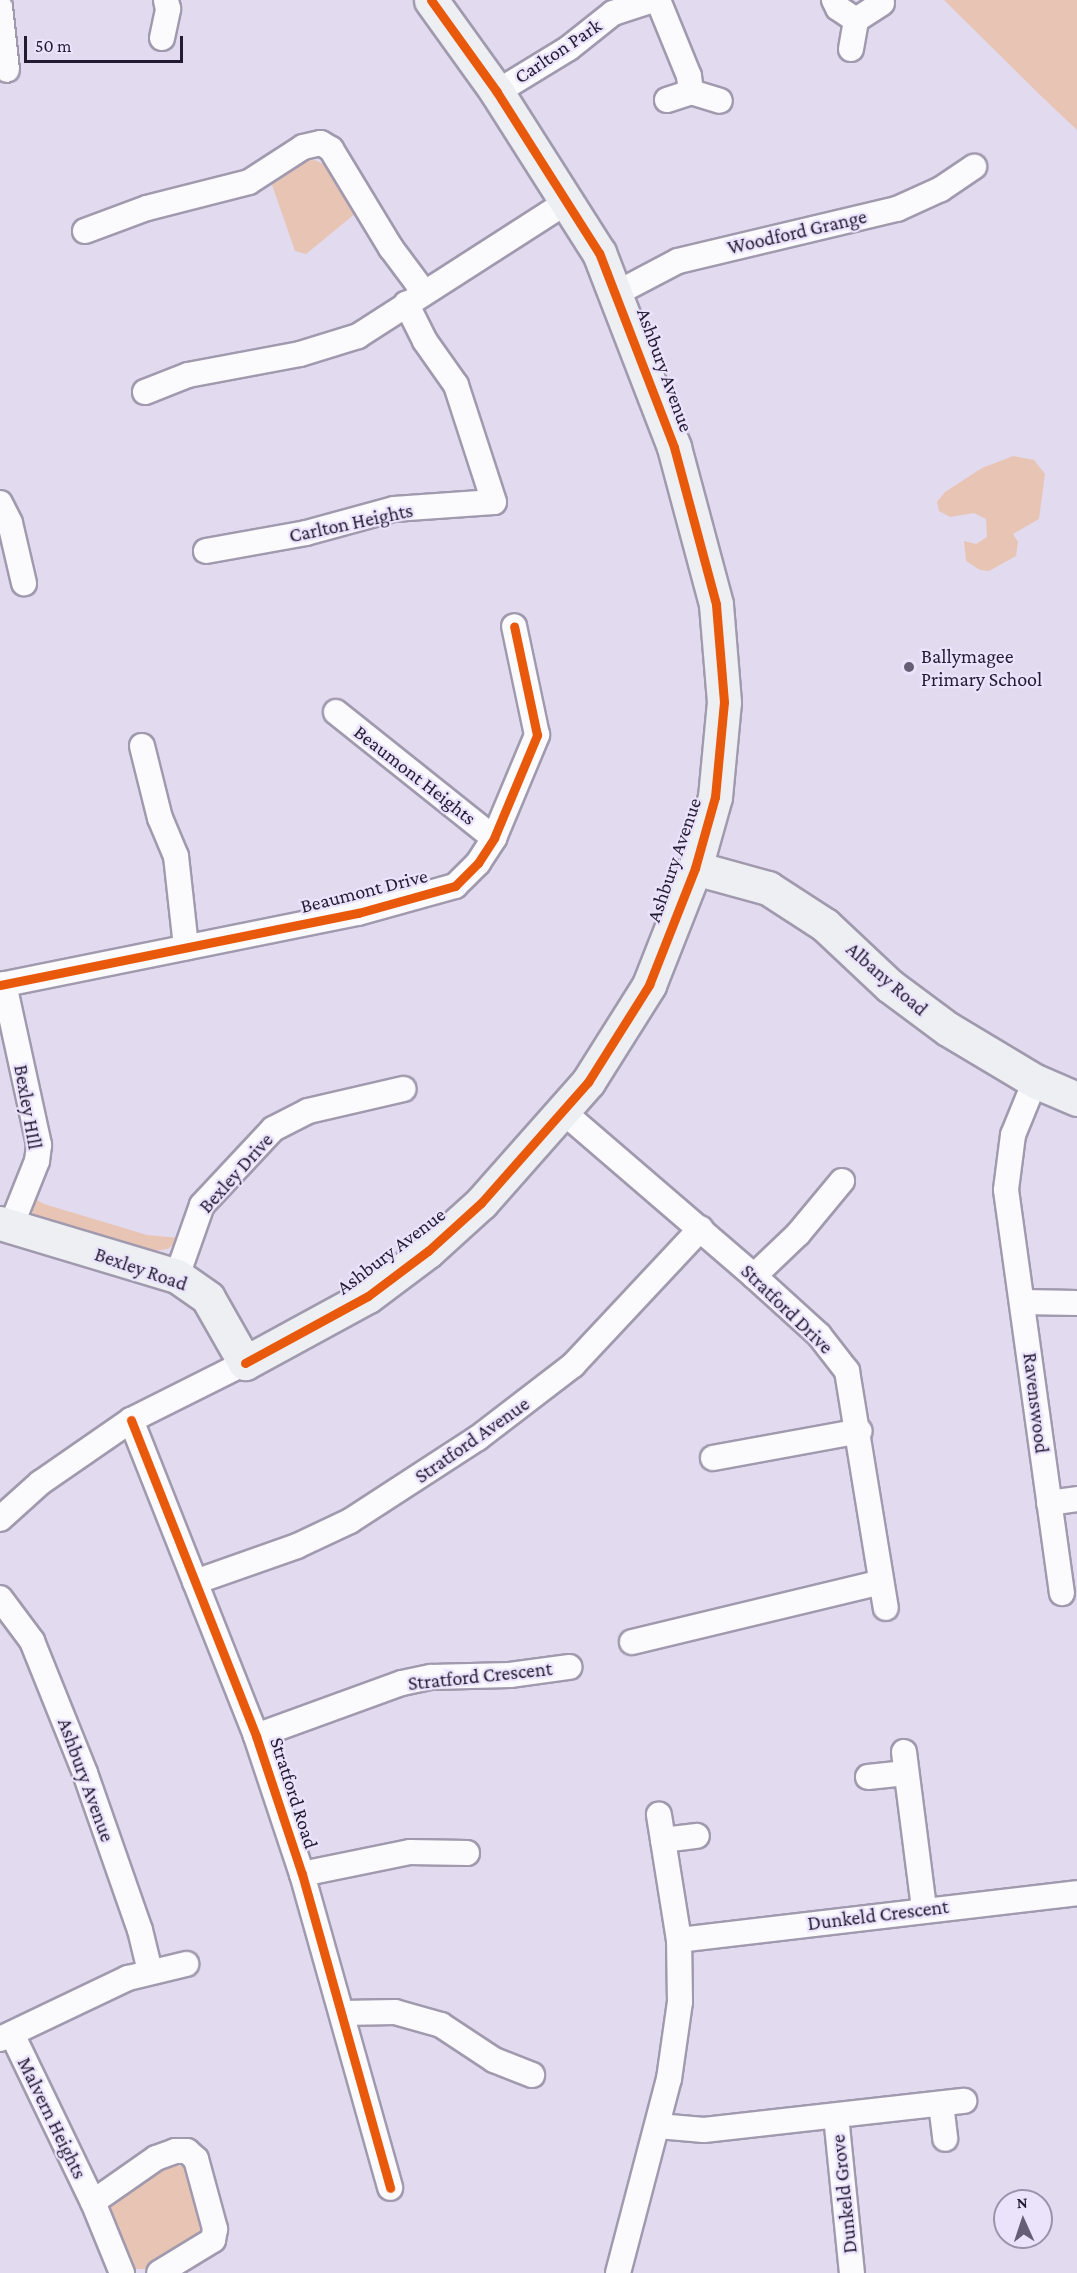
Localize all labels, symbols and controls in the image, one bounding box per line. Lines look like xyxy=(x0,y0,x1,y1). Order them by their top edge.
street label: Carlton Park xyxy=(510,13,606,89)
scale bar xyxy=(27,24,186,62)
text: 50 m xyxy=(35,36,72,56)
street label: Woodford Grange xyxy=(725,204,869,260)
street label: Ashbury Avenue xyxy=(632,305,698,435)
street label: Carlton Heights xyxy=(287,498,415,548)
place label: Ballymagee Primary School xyxy=(921,644,1042,691)
marker: Ballymagee Primary School xyxy=(902,660,916,674)
street label: Beaumont Heights xyxy=(349,720,481,830)
street label: Ashbury Avenue xyxy=(642,795,706,925)
street label: Beaumont Drive xyxy=(298,864,430,918)
street label: Albany Road xyxy=(841,937,933,1021)
street label: Bexley HIll xyxy=(9,1063,47,1151)
street label: Bexley Drive xyxy=(194,1128,278,1218)
street label: Ashbury Avenue xyxy=(332,1202,450,1300)
street label: Bexley Road xyxy=(92,1242,190,1296)
street label: Stratford Drive xyxy=(736,1259,838,1359)
street label: Ravenswood xyxy=(1018,1351,1054,1455)
street label: Stratford Avenue xyxy=(410,1392,534,1488)
street label: Stratford Crescent xyxy=(407,1657,553,1695)
street label: Ashbury Avenue xyxy=(53,1715,119,1845)
street label: Stratford Road xyxy=(265,1734,323,1852)
street label: Dunkeld Crescent xyxy=(806,1894,950,1936)
street label: Malvern Heights xyxy=(12,2053,92,2183)
street label: Dunkeld Grove xyxy=(826,2133,862,2255)
north arrow xyxy=(993,2189,1053,2249)
text: N xyxy=(1016,2194,1028,2211)

